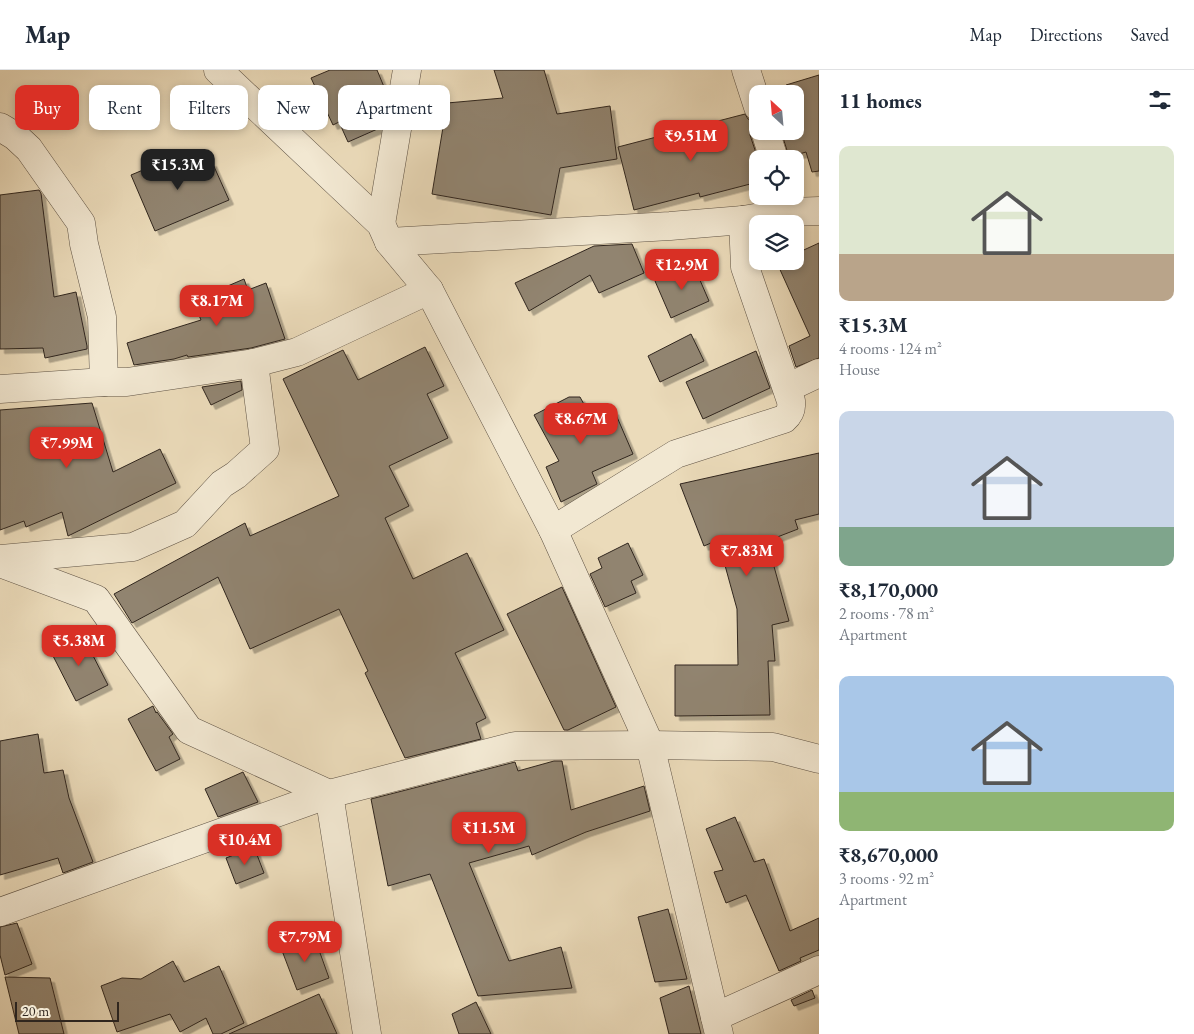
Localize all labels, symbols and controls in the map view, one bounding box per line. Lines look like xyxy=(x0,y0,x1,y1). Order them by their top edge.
text: Map xyxy=(25,19,70,50)
text: Map xyxy=(970,23,1002,46)
text: Directions xyxy=(1030,23,1102,46)
text: Saved xyxy=(1130,23,1169,46)
chip: Buy xyxy=(15,85,79,130)
chip: Rent xyxy=(89,85,160,130)
chip: Filters xyxy=(170,85,248,130)
chip: New xyxy=(258,85,328,130)
chip: Apartment xyxy=(338,85,450,130)
north arrow xyxy=(749,85,804,140)
map controls xyxy=(749,85,804,270)
icon: filters xyxy=(1146,86,1174,114)
text: 11 homes xyxy=(839,87,922,114)
pin: ₹9.51M xyxy=(650,119,732,162)
text: ₹9.51M xyxy=(665,125,717,146)
pin: ₹15.3M xyxy=(137,148,219,191)
button: locate xyxy=(749,150,804,205)
text: ₹15.3M xyxy=(152,154,204,175)
icon: home xyxy=(962,178,1052,268)
button: layers xyxy=(749,215,804,270)
pin: ₹12.9M xyxy=(641,248,723,291)
text: ₹12.9M xyxy=(656,254,708,275)
pin: ₹8.17M xyxy=(176,284,258,327)
text: ₹8.17M xyxy=(191,290,243,311)
text: ₹15.3M xyxy=(839,311,908,338)
text: 4 rooms · 124 m² xyxy=(839,338,942,359)
text: House xyxy=(839,359,880,380)
pin: ₹8.67M xyxy=(540,402,622,445)
text: ₹8.67M xyxy=(555,408,607,429)
pin: ₹7.99M xyxy=(26,426,108,469)
text: ₹7.99M xyxy=(41,432,93,453)
icon: home xyxy=(962,443,1052,533)
pin: ₹7.83M xyxy=(706,534,788,577)
text: ₹7.83M xyxy=(721,540,773,561)
text: ₹8,170,000 xyxy=(839,576,938,603)
text: 2 rooms · 78 m² xyxy=(839,603,934,624)
pin: ₹5.38M xyxy=(38,624,120,667)
text: Apartment xyxy=(839,624,907,645)
text: ₹5.38M xyxy=(53,630,105,651)
icon: home xyxy=(962,708,1052,798)
pin: ₹11.5M xyxy=(448,812,530,854)
text: ₹11.5M xyxy=(463,817,515,838)
pin: ₹10.4M xyxy=(204,824,286,866)
text: ₹10.4M xyxy=(219,829,271,850)
text: ₹8,670,000 xyxy=(839,841,938,868)
text: 3 rooms · 92 m² xyxy=(839,868,934,889)
text: Apartment xyxy=(839,889,907,910)
pin: ₹7.79M xyxy=(264,920,346,963)
text: ₹7.79M xyxy=(279,926,331,947)
scale bar xyxy=(15,999,119,1022)
text: 20 m xyxy=(22,1002,49,1020)

